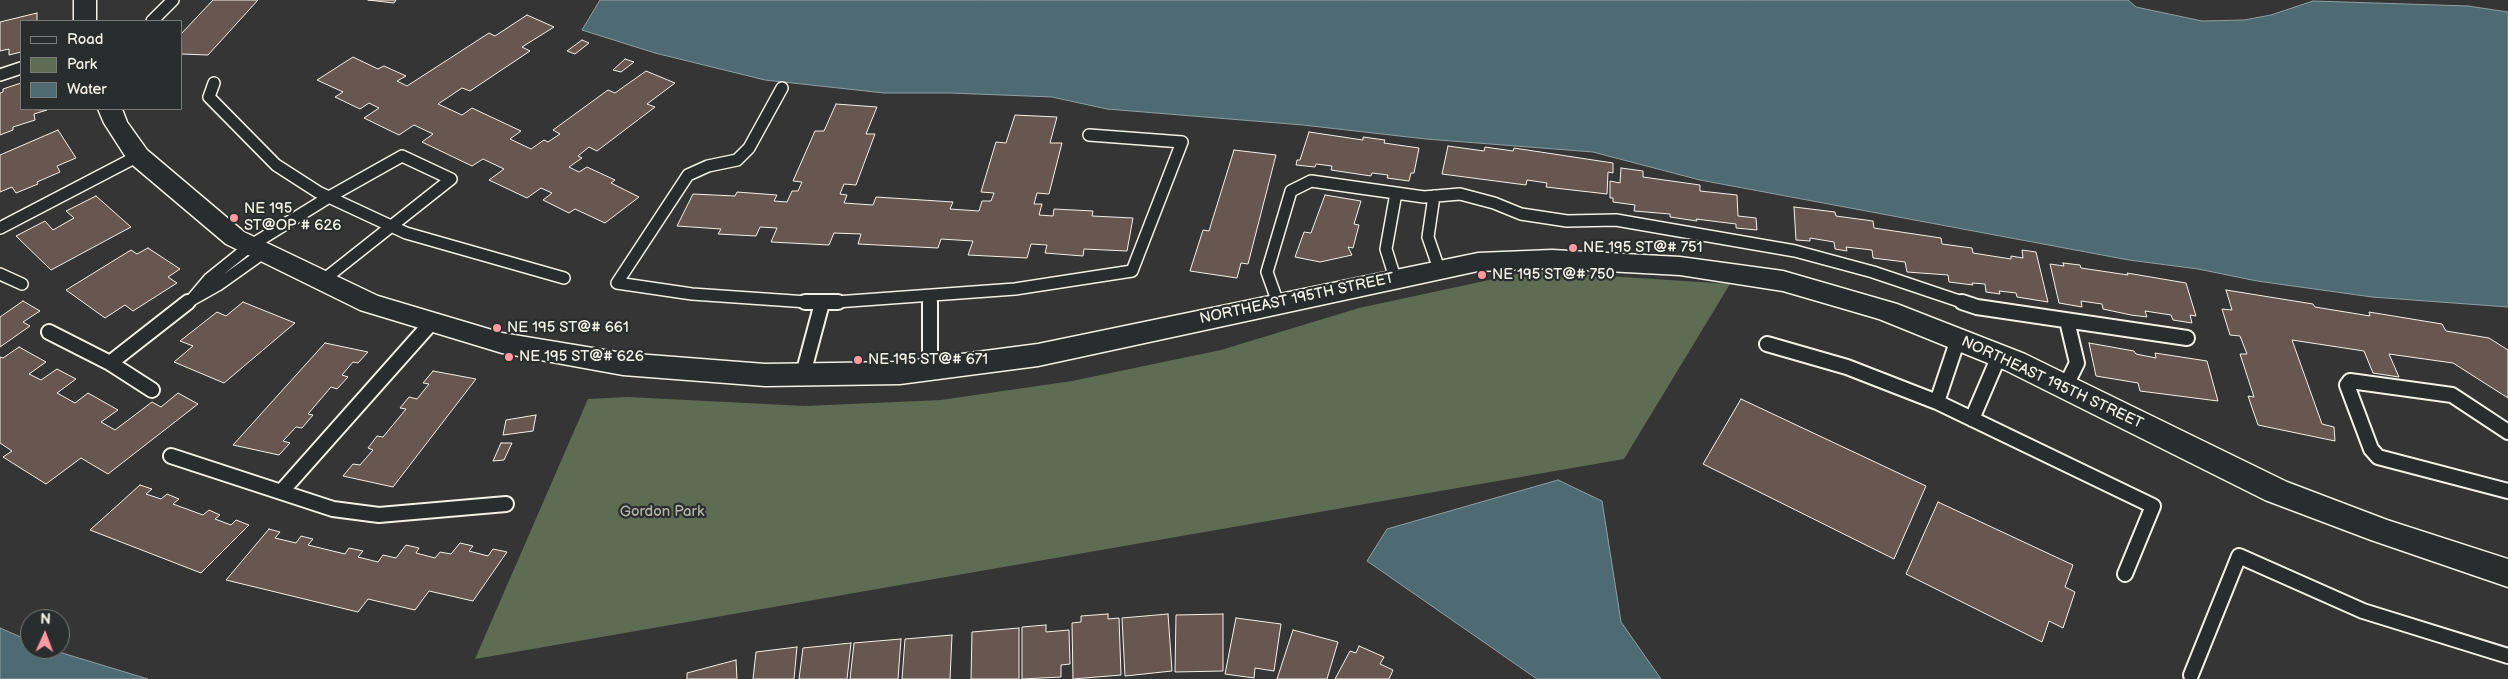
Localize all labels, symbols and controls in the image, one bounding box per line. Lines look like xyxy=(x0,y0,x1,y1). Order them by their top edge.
legend xyxy=(20,20,182,110)
text: Road xyxy=(67,30,103,49)
text: Park xyxy=(67,55,97,74)
text: Water xyxy=(67,80,107,99)
place label: NE 195 ST@OP # 626 xyxy=(244,200,341,235)
marker: NE 195 ST@OP # 626 xyxy=(228,212,240,224)
place label: NE 195 ST@# 751 xyxy=(1583,239,1702,257)
marker: NE 195 ST@# 751 xyxy=(1567,242,1579,254)
place label: NE 195 ST@# 750 xyxy=(1492,266,1614,284)
marker: NE 195 ST@# 750 xyxy=(1476,269,1488,281)
street label: NORTHEAST 195TH STREET xyxy=(1198,270,1396,328)
place label: NE 195 ST@# 661 xyxy=(507,319,629,337)
marker: NE 195 ST@# 661 xyxy=(491,322,503,334)
street label: NORTHEAST 195TH STREET xyxy=(1958,333,2146,433)
place label: NE 195 ST@# 626 xyxy=(519,348,644,366)
marker: NE 195 ST@# 626 xyxy=(503,351,515,363)
place label: NE 195 ST@# 671 xyxy=(868,351,988,369)
marker: NE 195 ST@# 671 xyxy=(852,354,864,366)
park label: Gordon Park xyxy=(620,503,704,521)
north arrow xyxy=(20,609,70,659)
text: N xyxy=(40,611,51,628)

